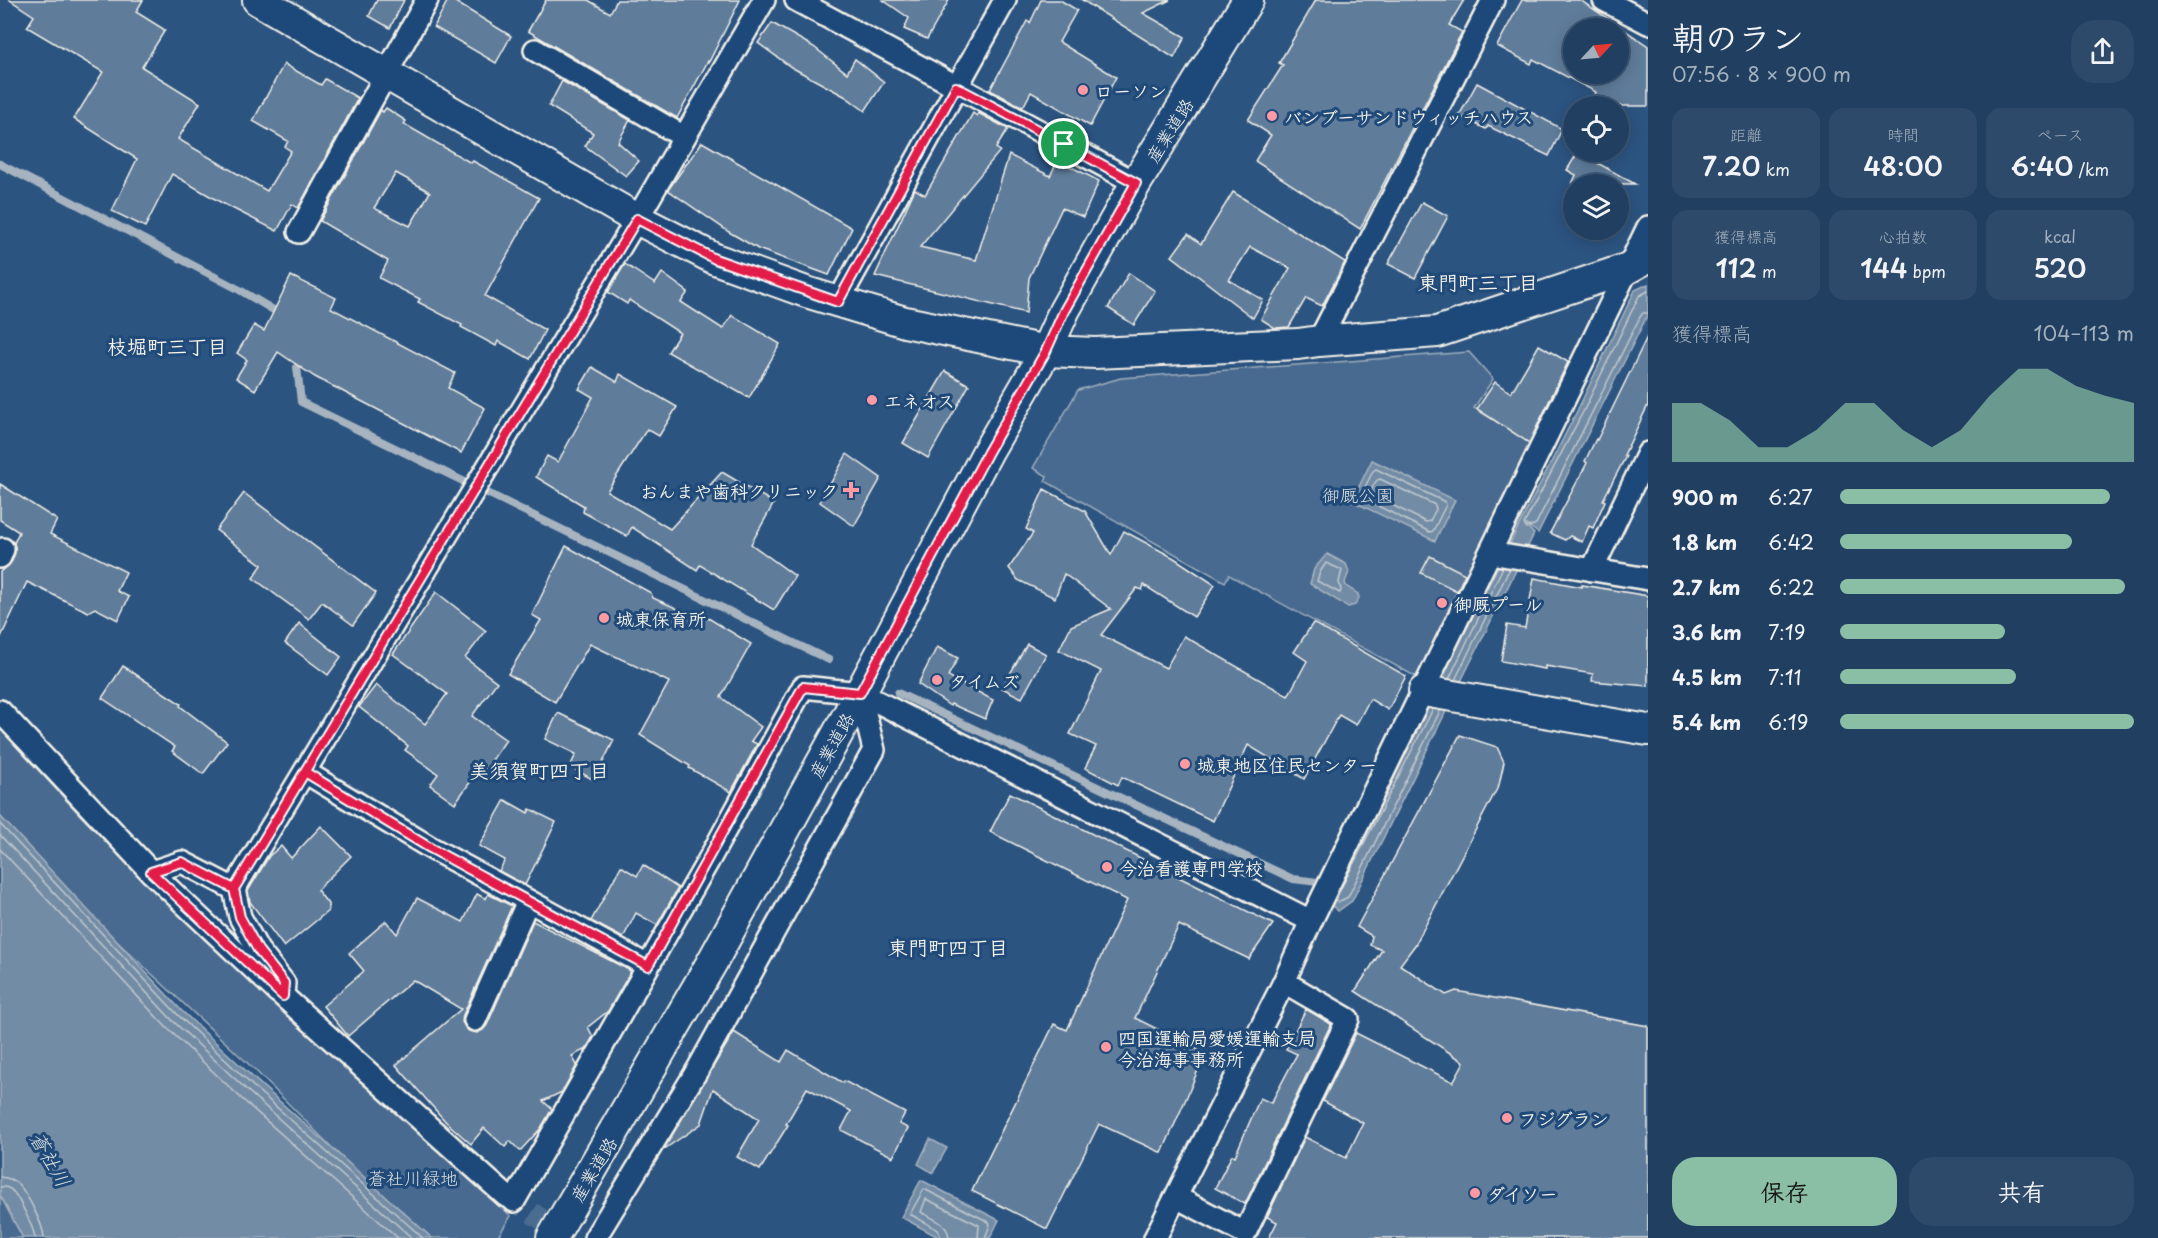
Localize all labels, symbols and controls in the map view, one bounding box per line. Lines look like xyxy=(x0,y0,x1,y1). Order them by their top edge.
text: 朝のラン xyxy=(1672,11,1804,61)
north arrow xyxy=(1563,18,1629,84)
map controls xyxy=(1563,18,1629,240)
button: share xyxy=(2071,20,2134,83)
text: 07:56 · 8 × 900 m xyxy=(1672,59,1851,89)
place label: ローソン xyxy=(1095,77,1167,104)
marker: ローソン xyxy=(1076,83,1090,97)
street label: 産業道路 xyxy=(1138,92,1200,168)
button: locate xyxy=(1563,96,1629,162)
place label: バンブーサンドウィッチハウス xyxy=(1284,103,1533,130)
marker: バンブーサンドウィッチハウス xyxy=(1265,109,1279,123)
pin xyxy=(1038,118,1089,169)
text: 距離 xyxy=(1730,122,1762,146)
text: 時間 xyxy=(1887,122,1919,146)
text: ペース xyxy=(2036,122,2084,146)
icon: arrive xyxy=(1047,127,1080,160)
text: 7.20 xyxy=(1702,146,1761,185)
text: 48:00 xyxy=(1863,146,1943,185)
text: 6:40 xyxy=(2011,146,2073,185)
text: km xyxy=(1761,157,1790,181)
text: /km xyxy=(2073,157,2109,181)
button: layers xyxy=(1563,174,1629,240)
text: 獲得標高 xyxy=(1714,224,1778,248)
text: 心拍数 xyxy=(1879,224,1927,248)
text: kcal xyxy=(2044,224,2076,248)
text: 112 xyxy=(1715,248,1757,287)
text: 144 xyxy=(1860,248,1907,287)
text: 520 xyxy=(2033,248,2087,287)
text: m xyxy=(1757,259,1777,283)
text: bpm xyxy=(1907,259,1946,283)
district label: 東門町三丁目 xyxy=(1418,267,1538,297)
text: 獲得標高 xyxy=(1672,318,1752,348)
text: 104–113 m xyxy=(2034,318,2134,348)
district label: 枝堀町三丁目 xyxy=(107,331,227,361)
place label: エネオス xyxy=(884,387,955,414)
marker: エネオス xyxy=(865,393,879,407)
place label: おんまや歯科クリニック xyxy=(640,477,838,504)
marker: おんまや歯科クリニック xyxy=(842,481,860,499)
park label: 御厩公園 xyxy=(1322,481,1394,508)
text: 900 m xyxy=(1672,482,1738,512)
text: 6:27 xyxy=(1768,482,1813,512)
text: 1.8 km xyxy=(1672,527,1737,557)
text: 6:42 xyxy=(1768,527,1814,557)
text: 2.7 km xyxy=(1672,572,1740,602)
text: 6:22 xyxy=(1768,572,1815,602)
place label: 御厩プール xyxy=(1454,590,1542,617)
marker: 御厩プール xyxy=(1435,596,1449,610)
place label: 城東保育所 xyxy=(616,605,706,632)
marker: 城東保育所 xyxy=(597,611,611,625)
text: 3.6 km xyxy=(1672,617,1742,647)
text: 7:19 xyxy=(1768,617,1805,647)
text: 4.5 km xyxy=(1672,662,1742,692)
text: 7:11 xyxy=(1768,662,1802,692)
place label: タイムズ xyxy=(949,667,1020,694)
marker: タイムズ xyxy=(930,673,944,687)
street label: 産業道路 xyxy=(802,707,860,783)
text: 5.4 km xyxy=(1672,707,1741,737)
text: 6:19 xyxy=(1768,707,1808,737)
place label: 城東地区住民センター xyxy=(1197,751,1377,778)
district label: 美須賀町四丁目 xyxy=(469,755,609,785)
marker: 城東地区住民センター xyxy=(1178,757,1192,771)
place label: 今治看護専門学校 xyxy=(1119,854,1263,881)
marker: 今治看護専門学校 xyxy=(1100,860,1114,874)
district label: 東門町四丁目 xyxy=(888,932,1008,962)
place label: 四国運輸局愛媛運輸支局 今治海事事務所 xyxy=(1118,1024,1316,1072)
marker: 四国運輸局愛媛運輸支局 今治海事事務所 xyxy=(1099,1040,1113,1054)
place label: フジグラン xyxy=(1519,1105,1609,1132)
marker: フジグラン xyxy=(1500,1111,1514,1125)
water label: 蒼社川 xyxy=(23,1126,79,1192)
street label: 産業道路 xyxy=(563,1131,623,1207)
button: 保存 xyxy=(1672,1157,1897,1226)
button: 共有 xyxy=(1909,1157,2134,1226)
park label: 蒼社川緑地 xyxy=(368,1164,458,1191)
place label: ダイソー xyxy=(1487,1180,1557,1207)
marker: ダイソー xyxy=(1468,1186,1482,1200)

